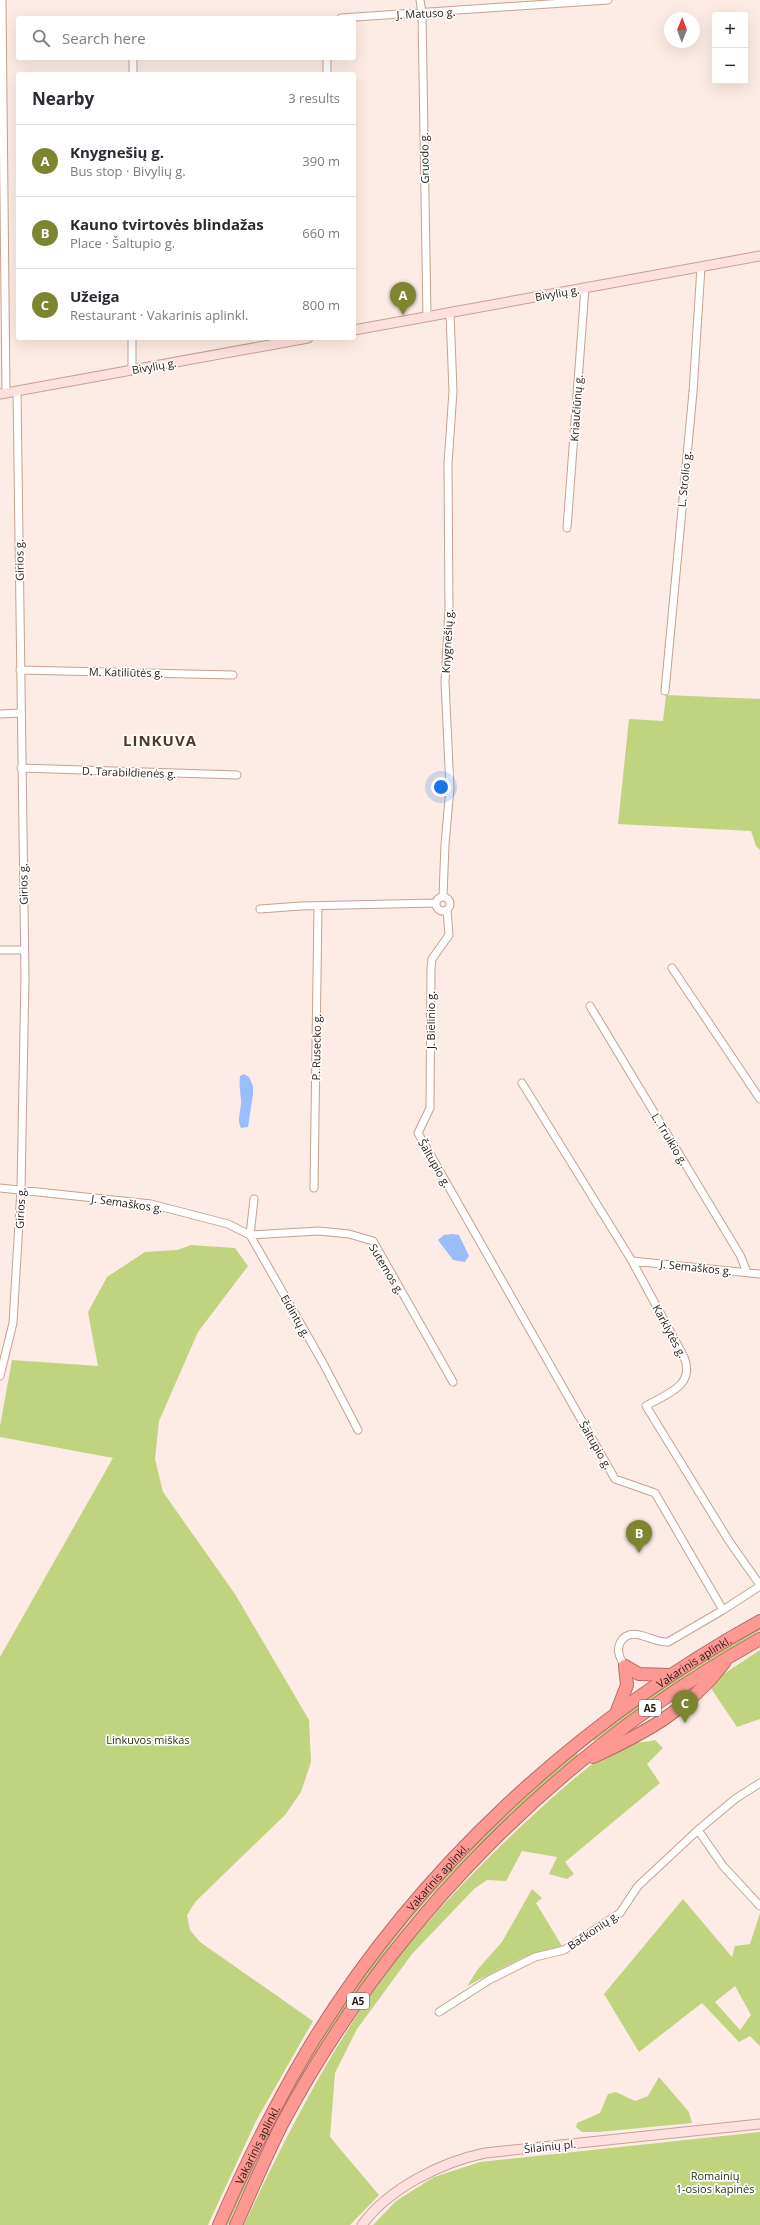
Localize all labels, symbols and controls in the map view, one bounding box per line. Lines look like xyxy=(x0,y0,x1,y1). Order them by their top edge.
street label: J. Matuso g. xyxy=(395,4,456,22)
north arrow xyxy=(664,12,700,48)
map controls xyxy=(712,12,748,84)
button: + xyxy=(712,12,748,48)
search box xyxy=(16,16,356,60)
icon: search xyxy=(30,27,52,49)
text: Search here xyxy=(62,28,146,48)
button: − xyxy=(712,48,748,84)
text: Nearby xyxy=(32,87,94,110)
text: 3 results xyxy=(288,89,340,107)
street label: Gruodo g. xyxy=(416,132,432,184)
text: Knygnešių g. xyxy=(70,142,164,162)
text: A xyxy=(41,152,49,170)
text: 390 m xyxy=(302,152,340,170)
text: Bus stop · Bivylių g. xyxy=(70,162,186,180)
text: Kauno tvirtovės blindažas xyxy=(70,214,264,234)
text: B xyxy=(41,224,49,242)
text: 660 m xyxy=(302,224,340,242)
text: Place · Šaltupio g. xyxy=(70,234,175,252)
pin: A xyxy=(390,282,416,315)
street label: Bivylių g. xyxy=(534,282,581,304)
text: Užeiga xyxy=(70,286,120,306)
text: C xyxy=(41,296,49,314)
text: 800 m xyxy=(302,296,340,314)
text: Restaurant · Vakarinis aplinkl. xyxy=(70,306,248,324)
street label: Bivylių g. xyxy=(131,355,178,377)
street label: Kriaučiūnų g. xyxy=(566,374,586,442)
street label: L. Strolio g. xyxy=(674,450,694,508)
street label: Girios g. xyxy=(11,539,27,581)
street label: Knygnešių g. xyxy=(438,608,456,674)
street label: M. Katiliūtės g. xyxy=(89,664,164,680)
district label: LINKUVA xyxy=(123,730,197,750)
street label: D. Tarabildienės g. xyxy=(82,763,177,781)
your location xyxy=(431,777,451,797)
street label: Girios g. xyxy=(15,863,31,905)
street label: J. Bielinio g. xyxy=(423,991,438,1050)
street label: P. Rusecko g. xyxy=(308,1013,324,1080)
street label: L. Truikio g. xyxy=(649,1110,692,1168)
street label: Šaltupio g. xyxy=(415,1136,455,1190)
street label: Girios g. xyxy=(11,1187,29,1229)
street label: J. Semaškos g. xyxy=(89,1190,164,1215)
street label: Sutemos g. xyxy=(366,1241,408,1297)
street label: J. Semaškos g. xyxy=(659,1256,733,1278)
street label: Eidintų g. xyxy=(278,1292,314,1340)
street label: Karklytės g. xyxy=(650,1302,690,1360)
street label: Šaltupio g. xyxy=(576,1418,616,1472)
pin: B xyxy=(626,1520,652,1553)
street label: Vakarinis aplinkl. xyxy=(653,1632,734,1691)
pin: C xyxy=(672,1690,698,1723)
road number: A5 xyxy=(639,1700,661,1716)
park label: Linkuvos miškas xyxy=(106,1732,190,1747)
street label: Vakarinis aplinkl. xyxy=(403,1840,472,1914)
street label: Bačkonių g. xyxy=(564,1907,622,1953)
road number: A5 xyxy=(347,1993,369,2009)
street label: Vakarinis aplinkl. xyxy=(231,2102,283,2186)
street label: Šilainių pl. xyxy=(523,2136,577,2156)
park label: Romainių 1-osios kapinės xyxy=(676,2168,754,2196)

